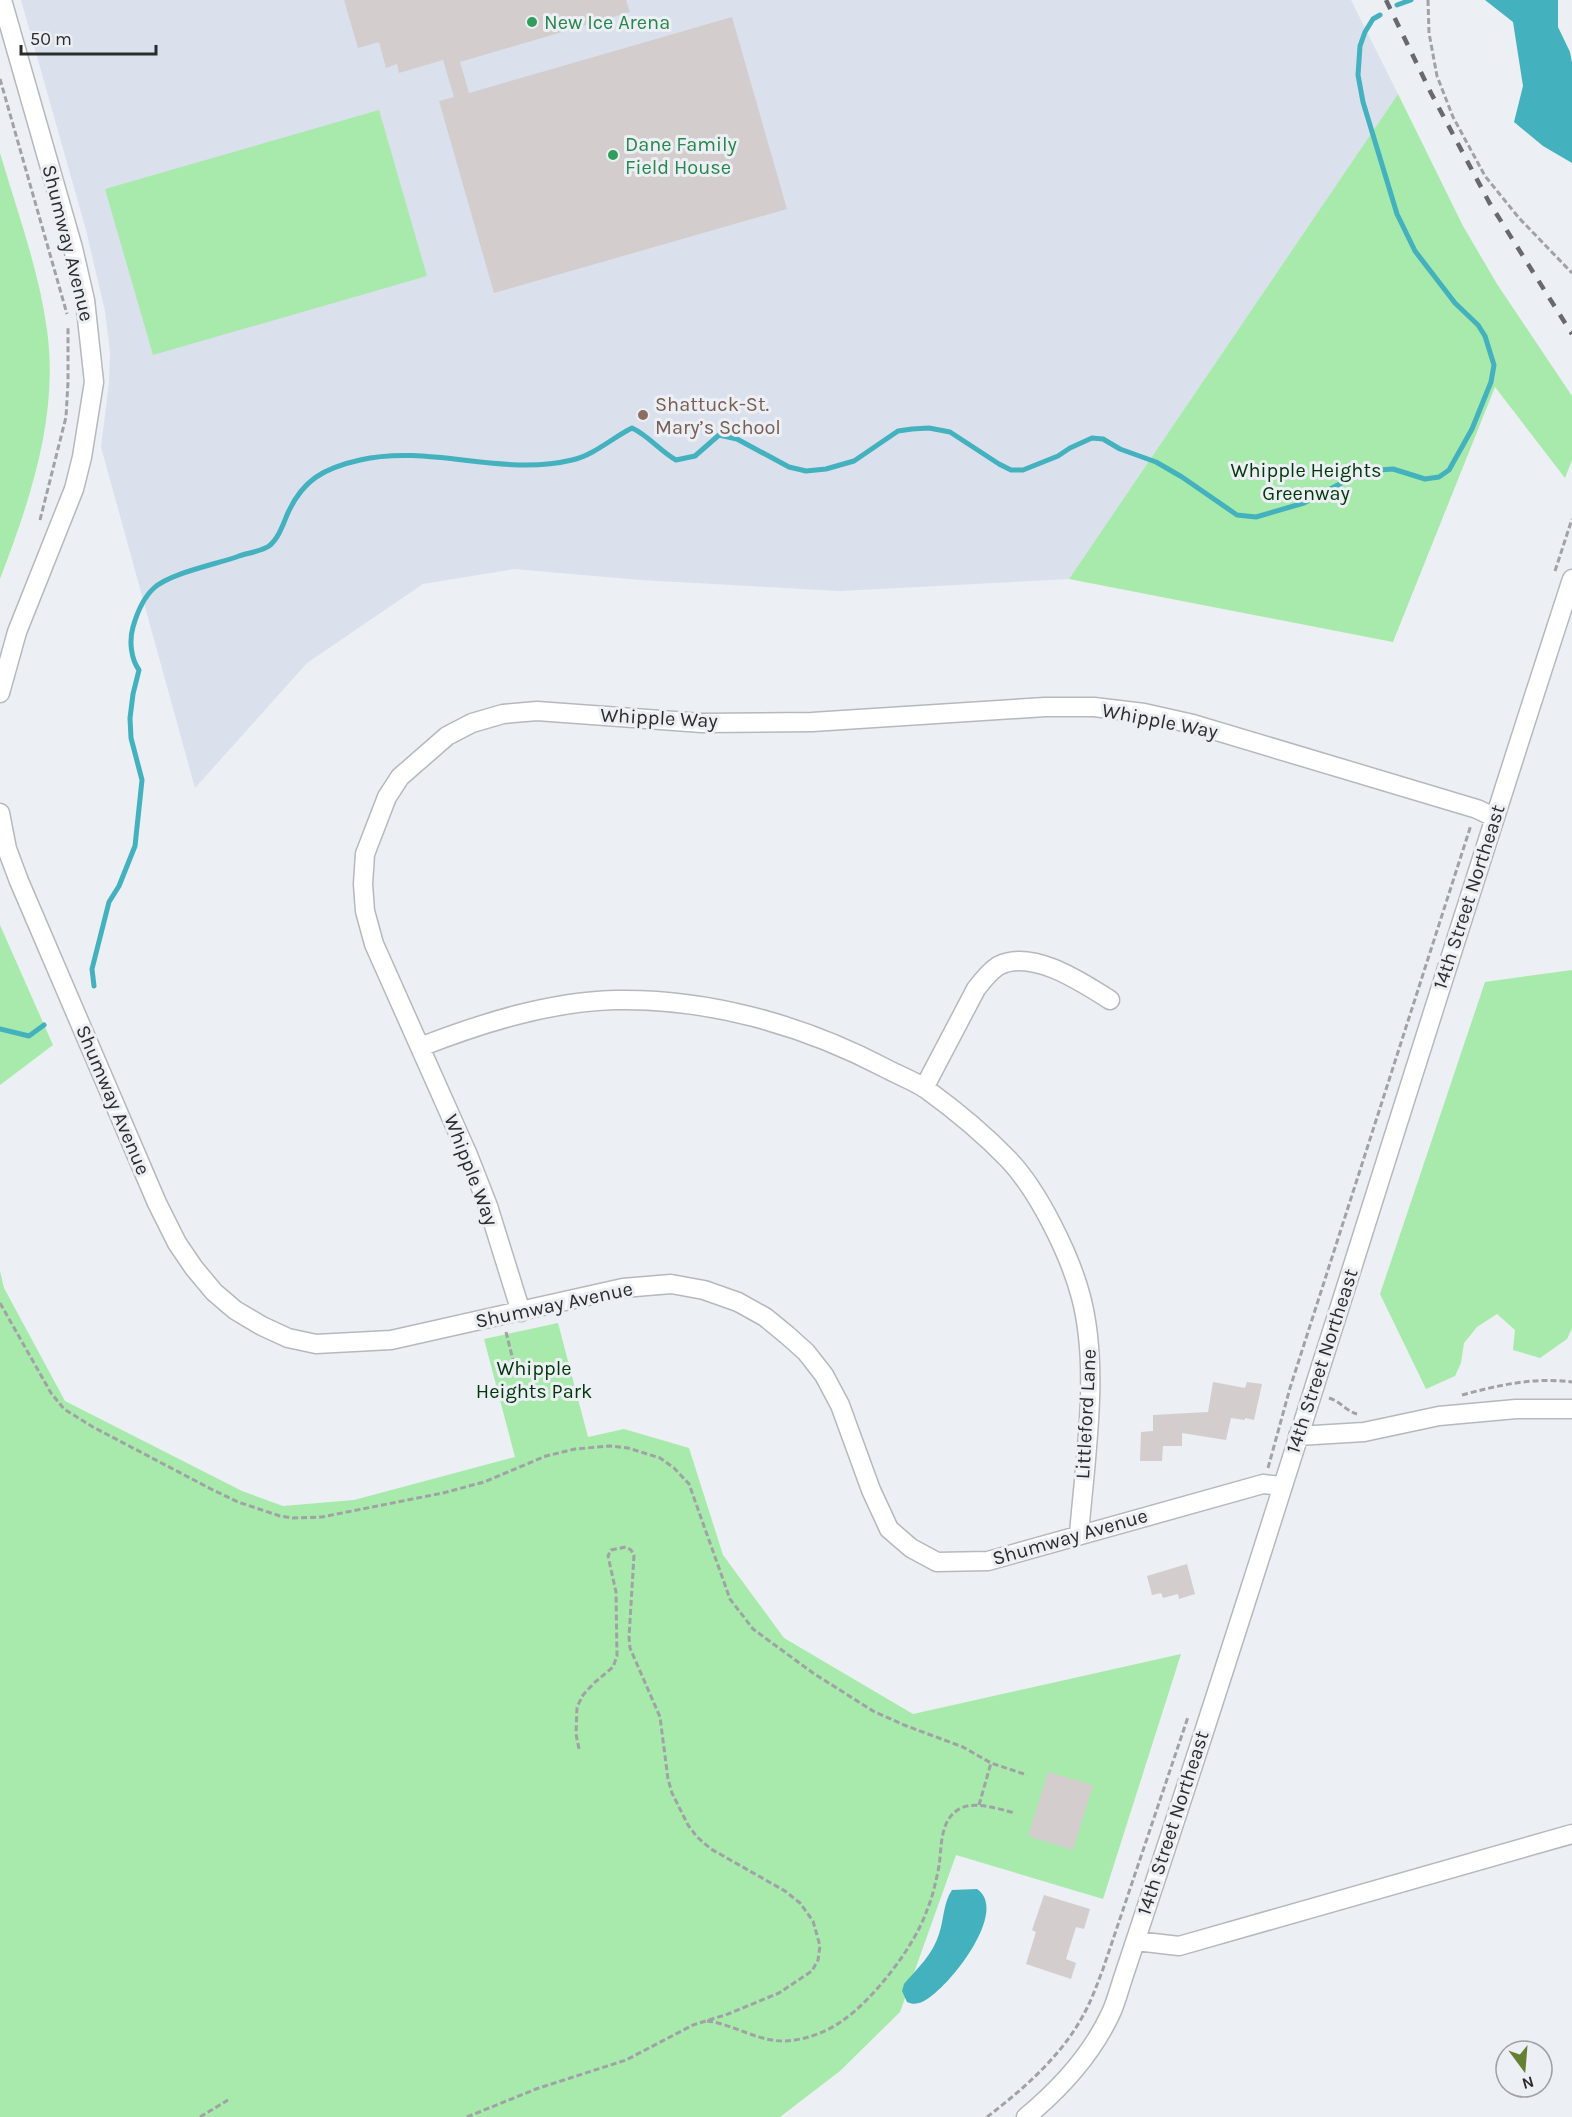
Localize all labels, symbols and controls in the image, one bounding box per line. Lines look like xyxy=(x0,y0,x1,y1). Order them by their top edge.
place label: New Ice Arena xyxy=(544,11,670,34)
marker: New Ice Arena xyxy=(525,15,539,29)
scale bar xyxy=(21,18,156,56)
text: 50 m xyxy=(30,28,72,50)
place label: Dane Family Field House xyxy=(625,133,737,179)
marker: Dane Family Field House xyxy=(606,148,620,162)
street label: Shumway Avenue xyxy=(37,162,99,324)
place label: Shattuck-St. Mary’s School xyxy=(655,393,781,439)
marker: Shattuck-St. Mary’s School xyxy=(636,408,650,422)
park label: Whipple Heights Greenway xyxy=(1231,459,1381,505)
street label: Whipple Way xyxy=(1100,699,1220,743)
street label: Whipple Way xyxy=(600,703,718,733)
street label: 14th Street Northeast xyxy=(1428,801,1510,992)
street label: Shumway Avenue xyxy=(71,1022,155,1178)
street label: Whipple Way xyxy=(439,1111,503,1229)
street label: 14th Street Northeast xyxy=(1281,1265,1363,1456)
street label: Shumway Avenue xyxy=(473,1277,635,1333)
street label: Littleford Lane xyxy=(1071,1348,1101,1480)
park label: Whipple Heights Park xyxy=(476,1357,592,1403)
street label: Shumway Avenue xyxy=(990,1504,1150,1570)
street label: 14th Street Northeast xyxy=(1132,1727,1214,1918)
north arrow xyxy=(1494,2039,1554,2099)
text: N xyxy=(1520,2072,1536,2094)

